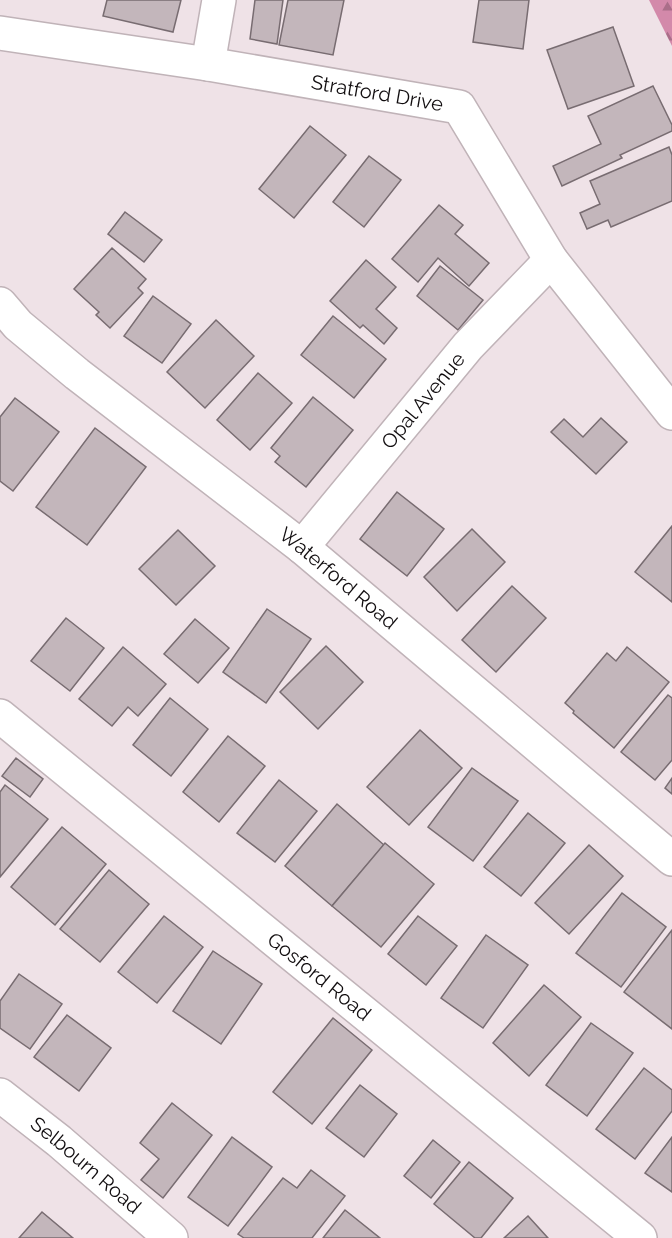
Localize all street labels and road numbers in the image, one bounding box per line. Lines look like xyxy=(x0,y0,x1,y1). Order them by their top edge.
street label: Stratford Drive xyxy=(309,70,445,116)
street label: Opal Avenue xyxy=(376,347,470,454)
street label: Waterford Road xyxy=(275,522,402,634)
street label: Gosford Road xyxy=(263,927,376,1026)
street label: Selbourn Road xyxy=(26,1112,146,1219)

